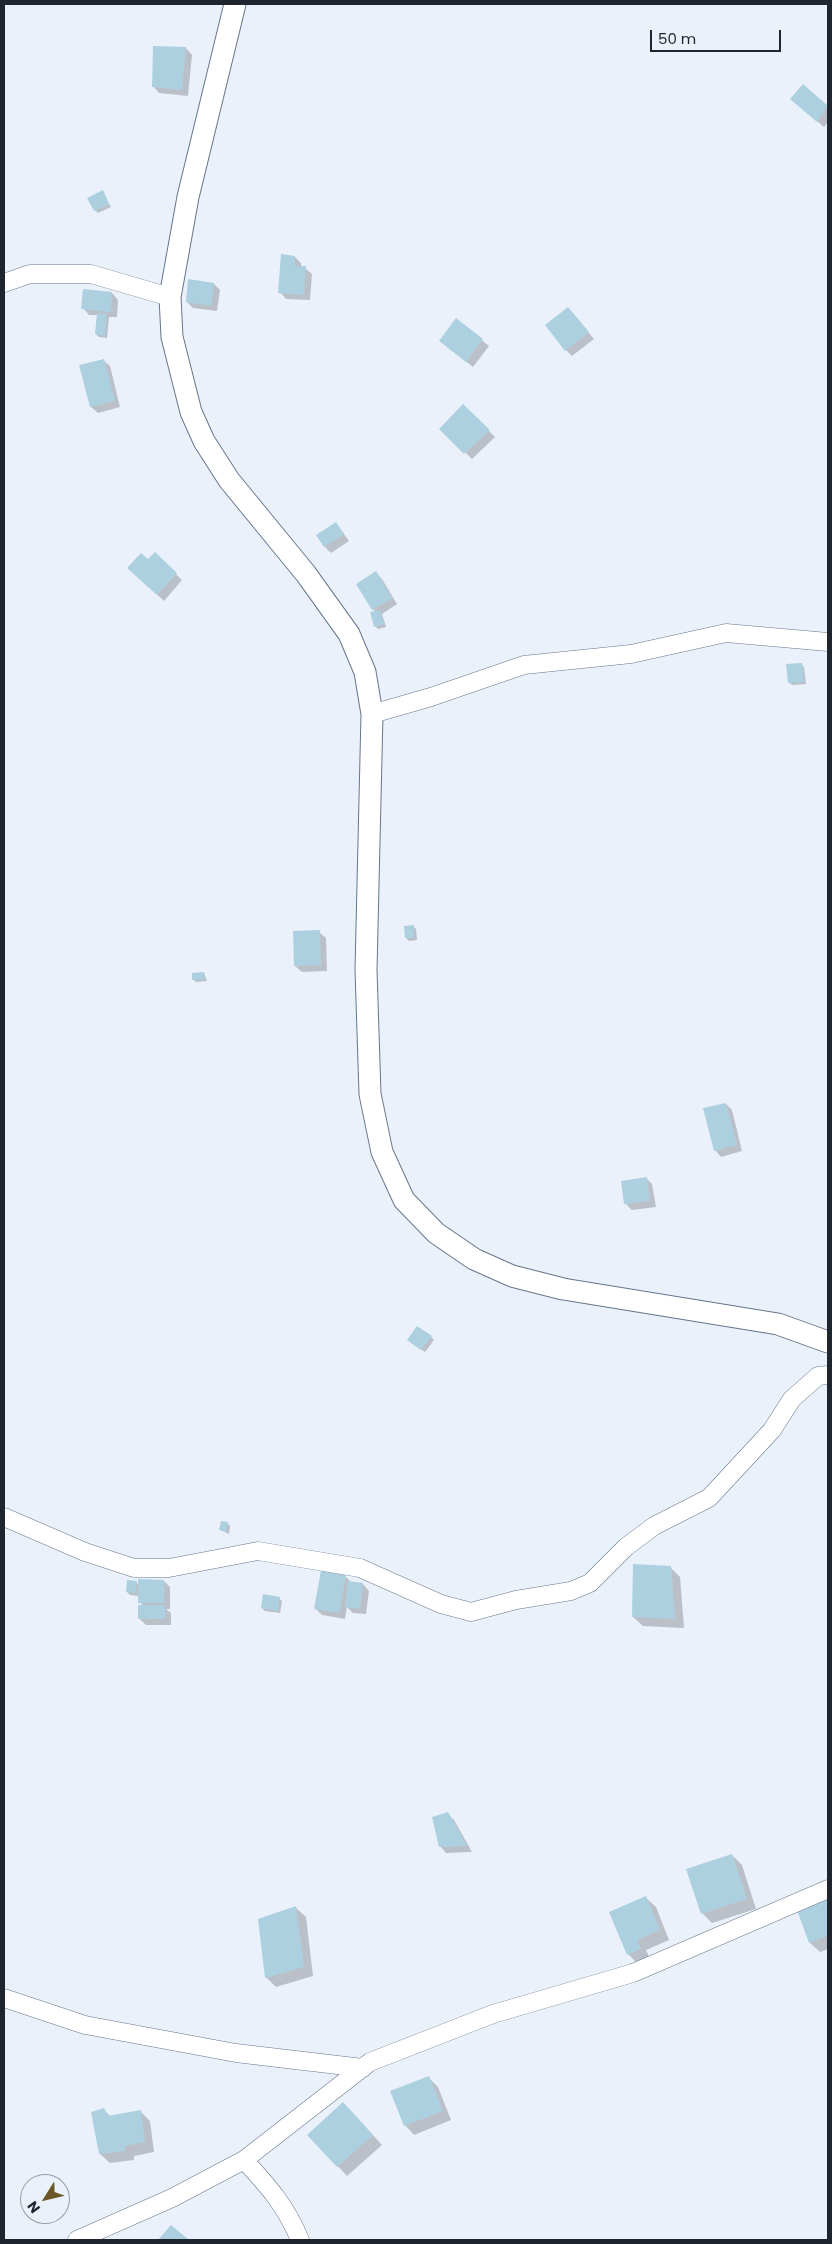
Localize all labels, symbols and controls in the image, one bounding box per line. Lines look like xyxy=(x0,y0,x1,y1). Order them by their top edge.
scale bar xyxy=(652,20,783,52)
text: 50 m xyxy=(658,28,696,49)
north arrow xyxy=(20,2174,70,2224)
text: N xyxy=(22,2197,45,2217)

